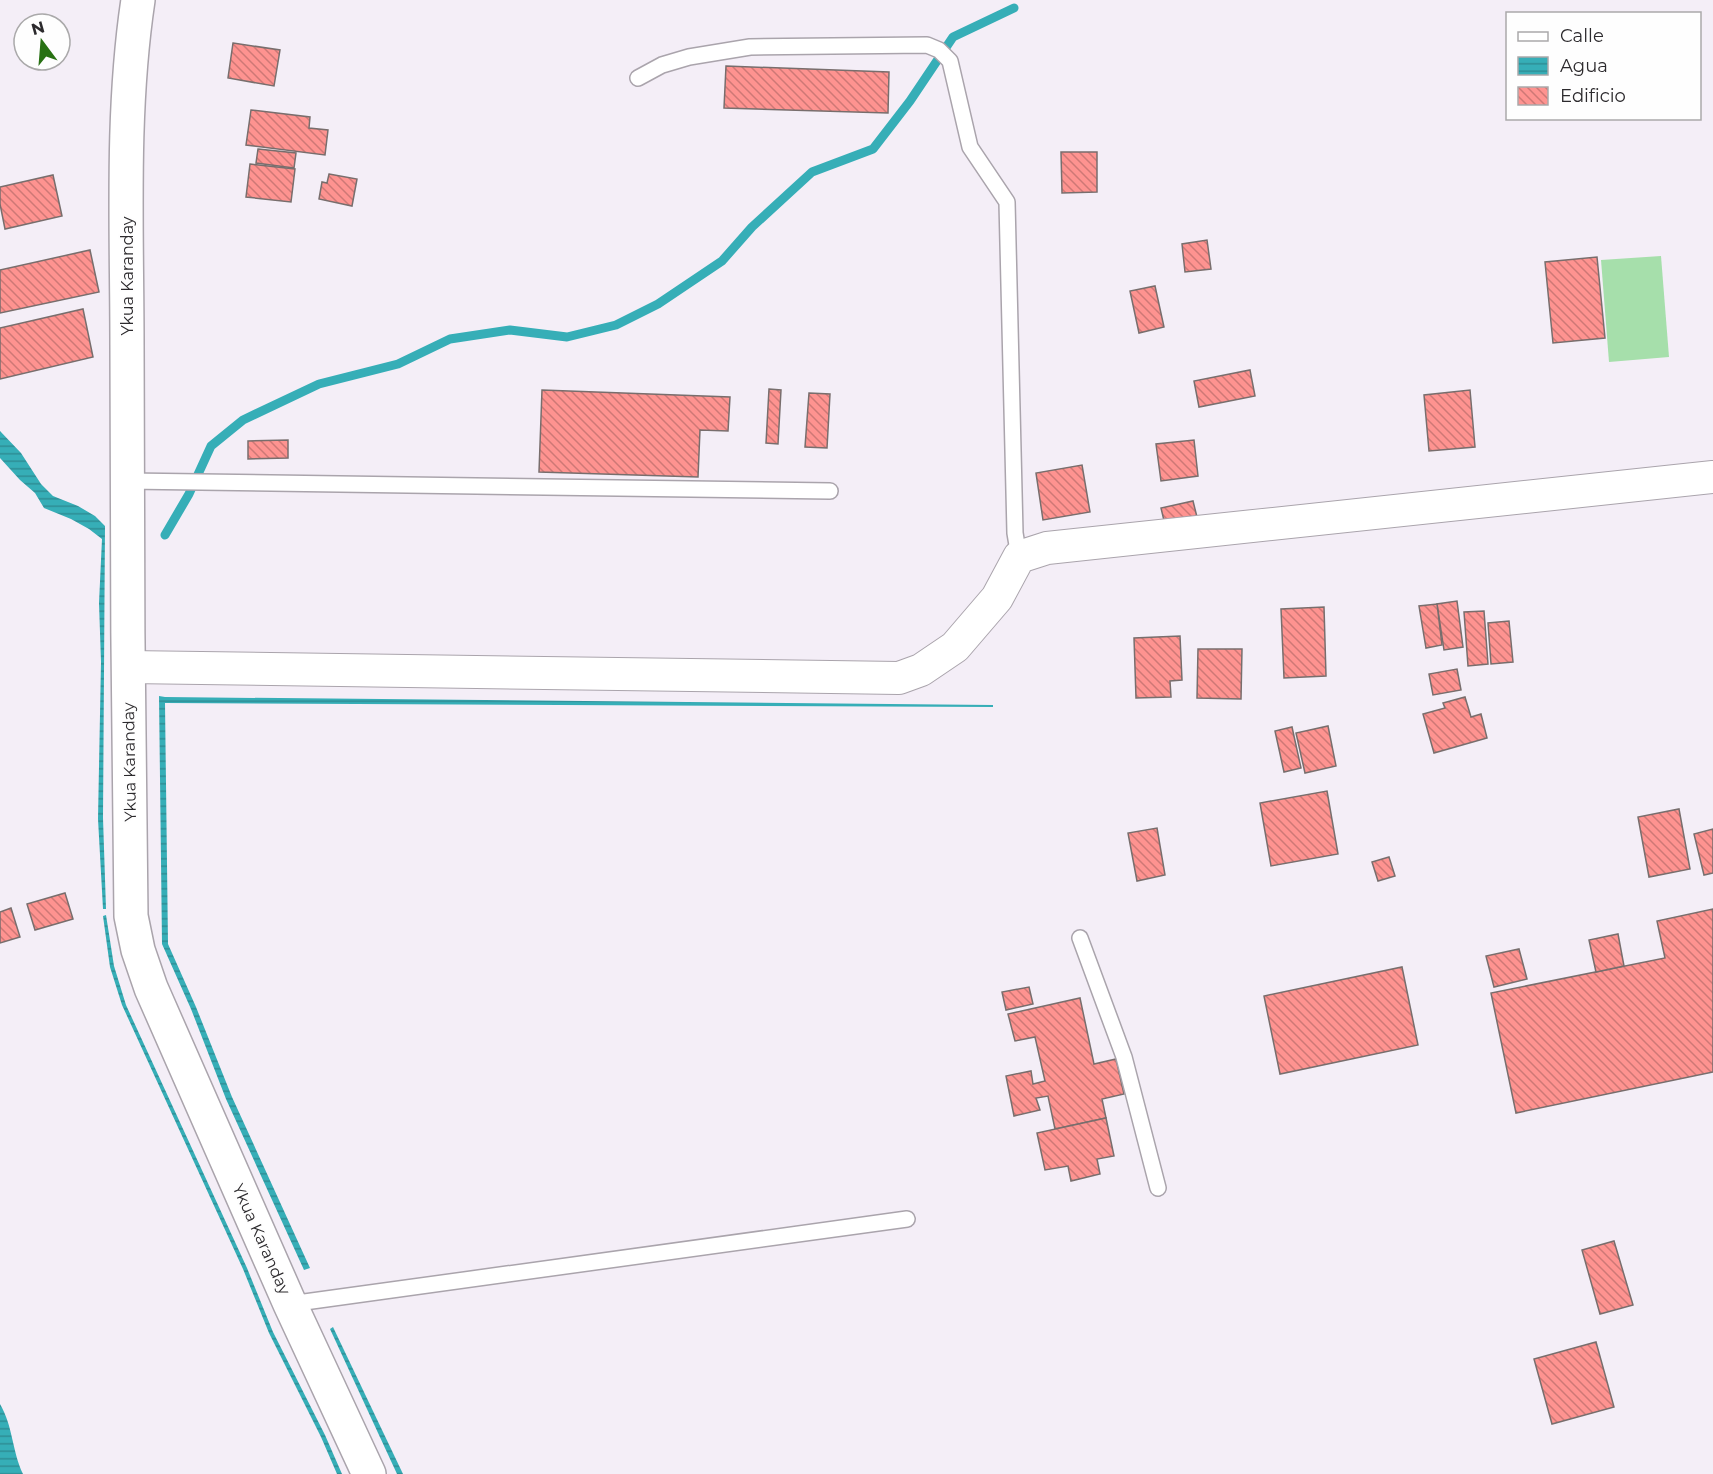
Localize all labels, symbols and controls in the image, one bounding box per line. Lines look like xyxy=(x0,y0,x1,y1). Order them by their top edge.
north arrow xyxy=(12,12,72,72)
legend xyxy=(1506,12,1701,120)
text: N xyxy=(29,17,47,39)
text: Calle xyxy=(1560,25,1604,47)
text: Agua xyxy=(1560,55,1608,77)
text: Edificio xyxy=(1560,85,1626,107)
street label: Ykua Karanday xyxy=(118,216,137,336)
street label: Ykua Karanday xyxy=(119,702,140,822)
street label: Ykua Karanday xyxy=(229,1181,295,1298)

